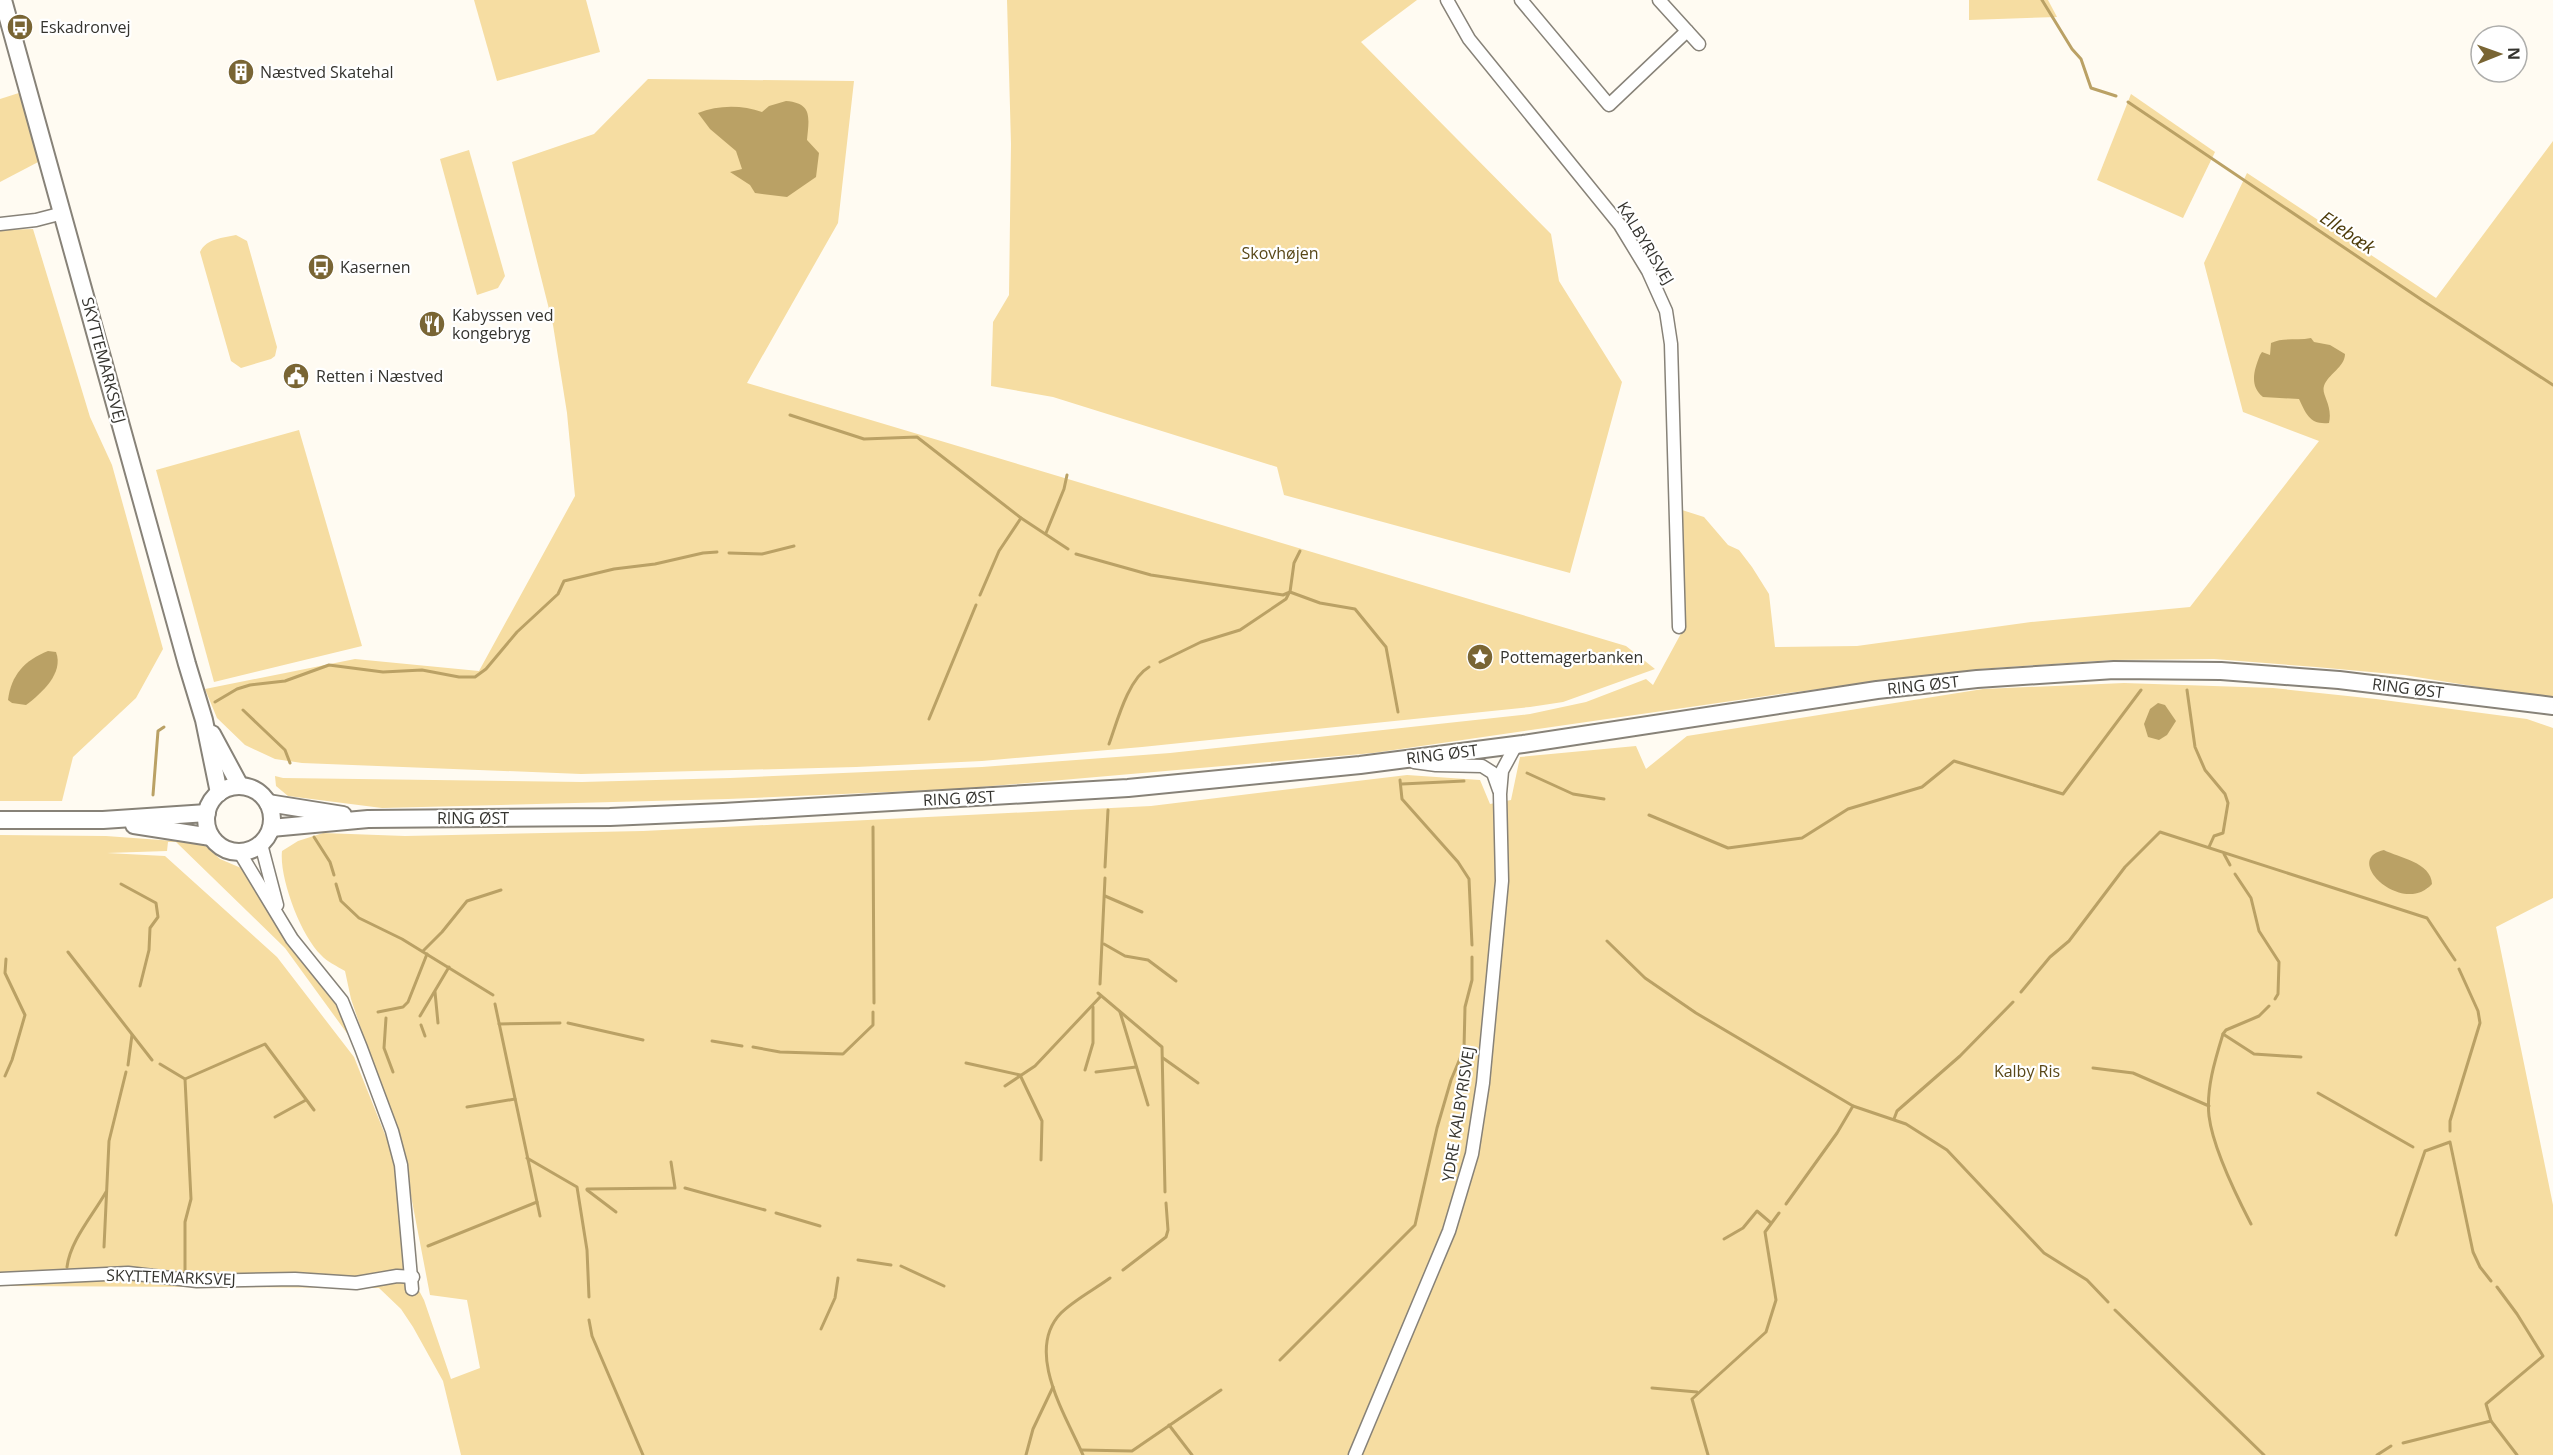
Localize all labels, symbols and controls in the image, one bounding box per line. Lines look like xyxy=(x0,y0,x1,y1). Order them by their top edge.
bus stop icon: Eskadronvej xyxy=(5,12,35,42)
place label: Eskadronvej xyxy=(40,16,131,38)
north arrow xyxy=(2469,24,2529,84)
text: N xyxy=(2503,47,2525,60)
building icon: Næstved Skatehal xyxy=(226,57,256,87)
place label: Næstved Skatehal xyxy=(260,61,394,83)
street label: KALBYRISVEJ xyxy=(1613,197,1679,289)
water label: Ellebæk xyxy=(2316,205,2381,260)
park label: Skovhøjen xyxy=(1241,242,1319,264)
bus stop icon: Kasernen xyxy=(306,252,336,282)
place label: Kasernen xyxy=(340,256,410,278)
street label: SKYTTEMARKSVEJ xyxy=(77,295,131,425)
place label: Kabyssen ved kongebryg xyxy=(452,304,553,344)
restaurant icon: Kabyssen ved kongebryg xyxy=(417,309,447,339)
public building icon: Retten i Næstved xyxy=(281,361,311,391)
place label: Retten i Næstved xyxy=(316,365,443,387)
place icon: Pottemagerbanken xyxy=(1465,642,1495,672)
place label: Pottemagerbanken xyxy=(1500,646,1643,668)
street label: RING ØST xyxy=(1886,670,1960,700)
street label: RING ØST xyxy=(2371,673,2445,703)
street label: RING ØST xyxy=(1405,739,1479,769)
street label: RING ØST xyxy=(922,785,996,811)
street label: RING ØST xyxy=(437,807,509,829)
street label: YDRE KALBYRISVEJ xyxy=(1436,1045,1480,1183)
park label: Kalby Ris xyxy=(1994,1060,2060,1082)
street label: SKYTTEMARKSVEJ xyxy=(106,1264,236,1290)

